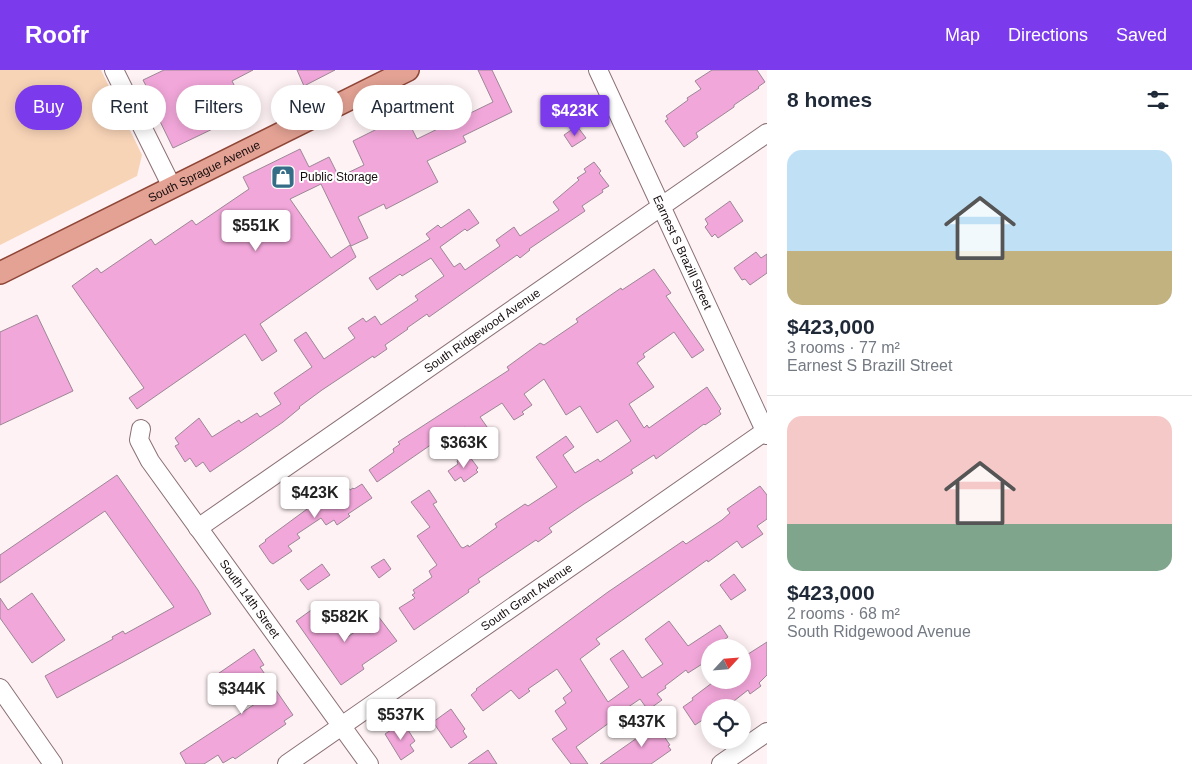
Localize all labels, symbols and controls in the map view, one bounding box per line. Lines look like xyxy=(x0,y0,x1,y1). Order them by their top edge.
text: Roofr xyxy=(25,21,89,48)
text: Map xyxy=(945,25,980,45)
text: Directions xyxy=(1008,25,1088,45)
text: Saved xyxy=(1116,25,1167,45)
chip: Buy xyxy=(15,85,82,130)
chip: Rent xyxy=(92,85,166,130)
chip: Filters xyxy=(176,85,261,130)
chip: New xyxy=(271,85,343,130)
chip: Apartment xyxy=(353,85,472,130)
icon: filters xyxy=(1144,86,1172,114)
text: 8 homes xyxy=(787,88,872,111)
pin: $423K xyxy=(540,94,610,137)
text: $423K xyxy=(551,102,599,119)
street label: South Sprague Avenue xyxy=(146,138,263,205)
shop icon: Public Storage xyxy=(270,164,296,190)
place label: Public Storage xyxy=(300,170,378,184)
icon: home xyxy=(935,183,1025,273)
street label: Earnest S Brazill Street xyxy=(650,193,715,312)
pin: $551K xyxy=(221,210,291,252)
text: $551K xyxy=(232,217,280,234)
street label: South Ridgewood Avenue xyxy=(422,285,543,376)
text: $423,000 xyxy=(787,315,875,338)
text: 3 rooms · 77 m² xyxy=(787,339,900,356)
text: Earnest S Brazill Street xyxy=(787,357,952,374)
pin: $363K xyxy=(429,426,499,469)
text: $363K xyxy=(440,434,488,451)
icon: home xyxy=(935,448,1025,538)
pin: $423K xyxy=(280,476,350,519)
text: $423K xyxy=(291,484,339,501)
street label: South 14th Street xyxy=(217,557,283,641)
street label: South Grant Avenue xyxy=(478,560,575,634)
text: $423,000 xyxy=(787,581,875,604)
pin: $582K xyxy=(310,600,380,643)
text: 2 rooms · 68 m² xyxy=(787,605,900,622)
text: $582K xyxy=(321,608,369,625)
text: South Ridgewood Avenue xyxy=(787,623,971,640)
north arrow xyxy=(701,639,751,689)
map controls xyxy=(701,639,751,749)
pin: $344K xyxy=(207,672,277,715)
text: $344K xyxy=(218,680,266,697)
pin: $537K xyxy=(366,698,436,741)
button: locate xyxy=(701,699,751,749)
text: $537K xyxy=(377,706,425,723)
pin: $437K xyxy=(607,706,677,748)
text: $437K xyxy=(618,713,666,730)

